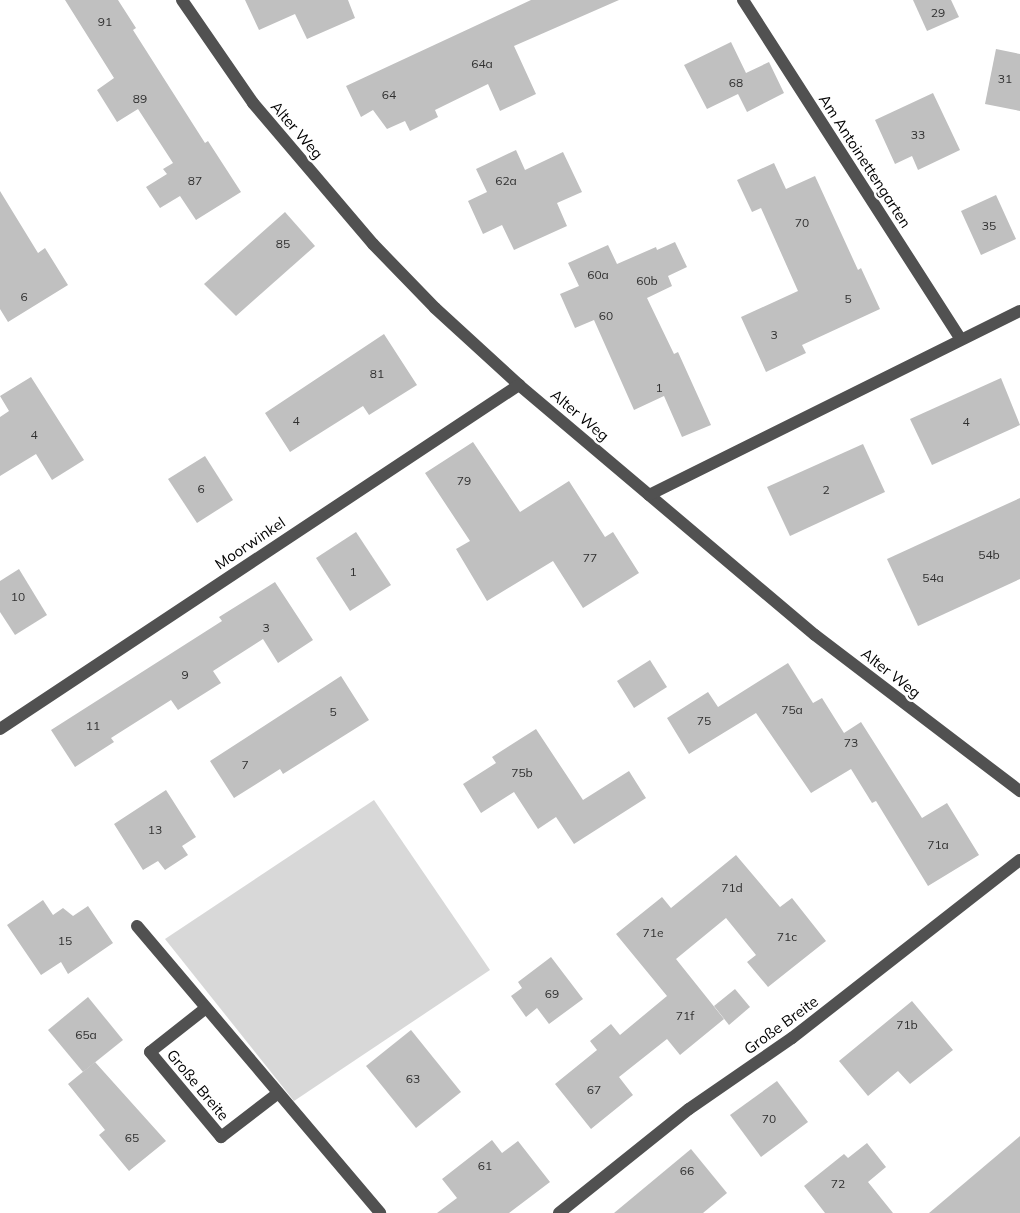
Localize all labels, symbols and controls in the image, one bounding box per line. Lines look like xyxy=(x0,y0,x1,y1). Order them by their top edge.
house number: 29 xyxy=(931,6,945,20)
house number: 91 xyxy=(98,15,112,29)
house number: 64a xyxy=(471,57,493,71)
house number: 31 xyxy=(998,72,1012,86)
house number: 68 xyxy=(729,76,743,90)
house number: 64 xyxy=(382,88,396,102)
street label: Am Antoinettengarten xyxy=(815,91,915,231)
house number: 89 xyxy=(133,92,147,106)
street label: Alter Weg xyxy=(267,98,327,162)
house number: 33 xyxy=(911,128,925,142)
house number: 87 xyxy=(188,174,202,188)
house number: 62a xyxy=(495,174,517,188)
house number: 70 xyxy=(795,216,809,230)
house number: 35 xyxy=(982,219,996,233)
house number: 85 xyxy=(276,237,290,251)
house number: 60a xyxy=(587,268,609,282)
house number: 60b xyxy=(636,274,658,288)
house number: 6 xyxy=(20,290,28,304)
house number: 5 xyxy=(844,292,852,306)
house number: 60 xyxy=(599,309,613,323)
house number: 3 xyxy=(770,328,778,342)
house number: 81 xyxy=(370,367,384,381)
house number: 1 xyxy=(655,381,663,395)
street label: Alter Weg xyxy=(547,386,613,444)
house number: 4 xyxy=(292,414,300,428)
house number: 4 xyxy=(962,415,970,429)
house number: 4 xyxy=(30,428,38,442)
house number: 79 xyxy=(457,474,471,488)
house number: 6 xyxy=(197,482,205,496)
house number: 2 xyxy=(822,483,830,497)
street label: Moorwinkel xyxy=(212,513,288,573)
house number: 54b xyxy=(978,548,1000,562)
house number: 77 xyxy=(583,551,597,565)
house number: 1 xyxy=(349,565,357,579)
house number: 54a xyxy=(922,571,944,585)
house number: 10 xyxy=(11,590,25,604)
house number: 3 xyxy=(262,621,270,635)
street label: Alter Weg xyxy=(858,644,924,702)
house number: 9 xyxy=(181,668,189,682)
house number: 75a xyxy=(781,703,803,717)
house number: 5 xyxy=(329,705,337,719)
house number: 75 xyxy=(697,714,711,728)
house number: 11 xyxy=(86,719,100,733)
house number: 73 xyxy=(844,736,858,750)
house number: 7 xyxy=(241,758,249,772)
house number: 75b xyxy=(511,766,533,780)
house number: 13 xyxy=(148,823,162,837)
house number: 71a xyxy=(927,838,949,852)
house number: 71d xyxy=(721,881,743,895)
house number: 71e xyxy=(643,926,663,940)
house number: 71c xyxy=(777,930,797,944)
house number: 15 xyxy=(58,934,72,948)
house number: 69 xyxy=(545,987,559,1001)
street label: Große Breite xyxy=(740,992,822,1058)
house number: 71f xyxy=(676,1009,694,1023)
house number: 71b xyxy=(896,1018,918,1032)
house number: 65a xyxy=(75,1028,97,1042)
street label: Große Breite xyxy=(163,1046,233,1124)
house number: 63 xyxy=(406,1072,420,1086)
house number: 67 xyxy=(587,1083,601,1097)
house number: 70 xyxy=(762,1112,776,1126)
house number: 65 xyxy=(125,1131,139,1145)
house number: 61 xyxy=(478,1159,492,1173)
house number: 66 xyxy=(680,1164,694,1178)
house number: 72 xyxy=(831,1177,845,1191)

